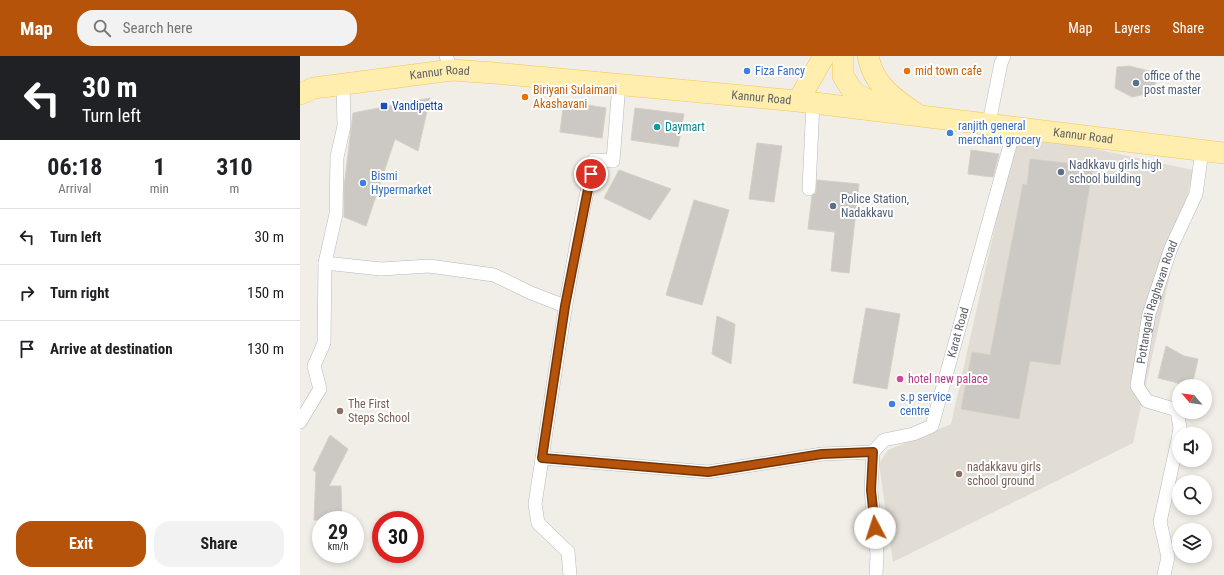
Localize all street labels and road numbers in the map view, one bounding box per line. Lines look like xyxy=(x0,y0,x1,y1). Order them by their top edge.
street label: Kannur Road xyxy=(409,63,470,82)
street label: Kannur Road xyxy=(731,88,792,107)
street label: Kannur Road xyxy=(1052,125,1114,146)
street label: Pottangadi Raghavan Road xyxy=(1134,238,1181,365)
street label: Karat Road xyxy=(944,305,972,359)

